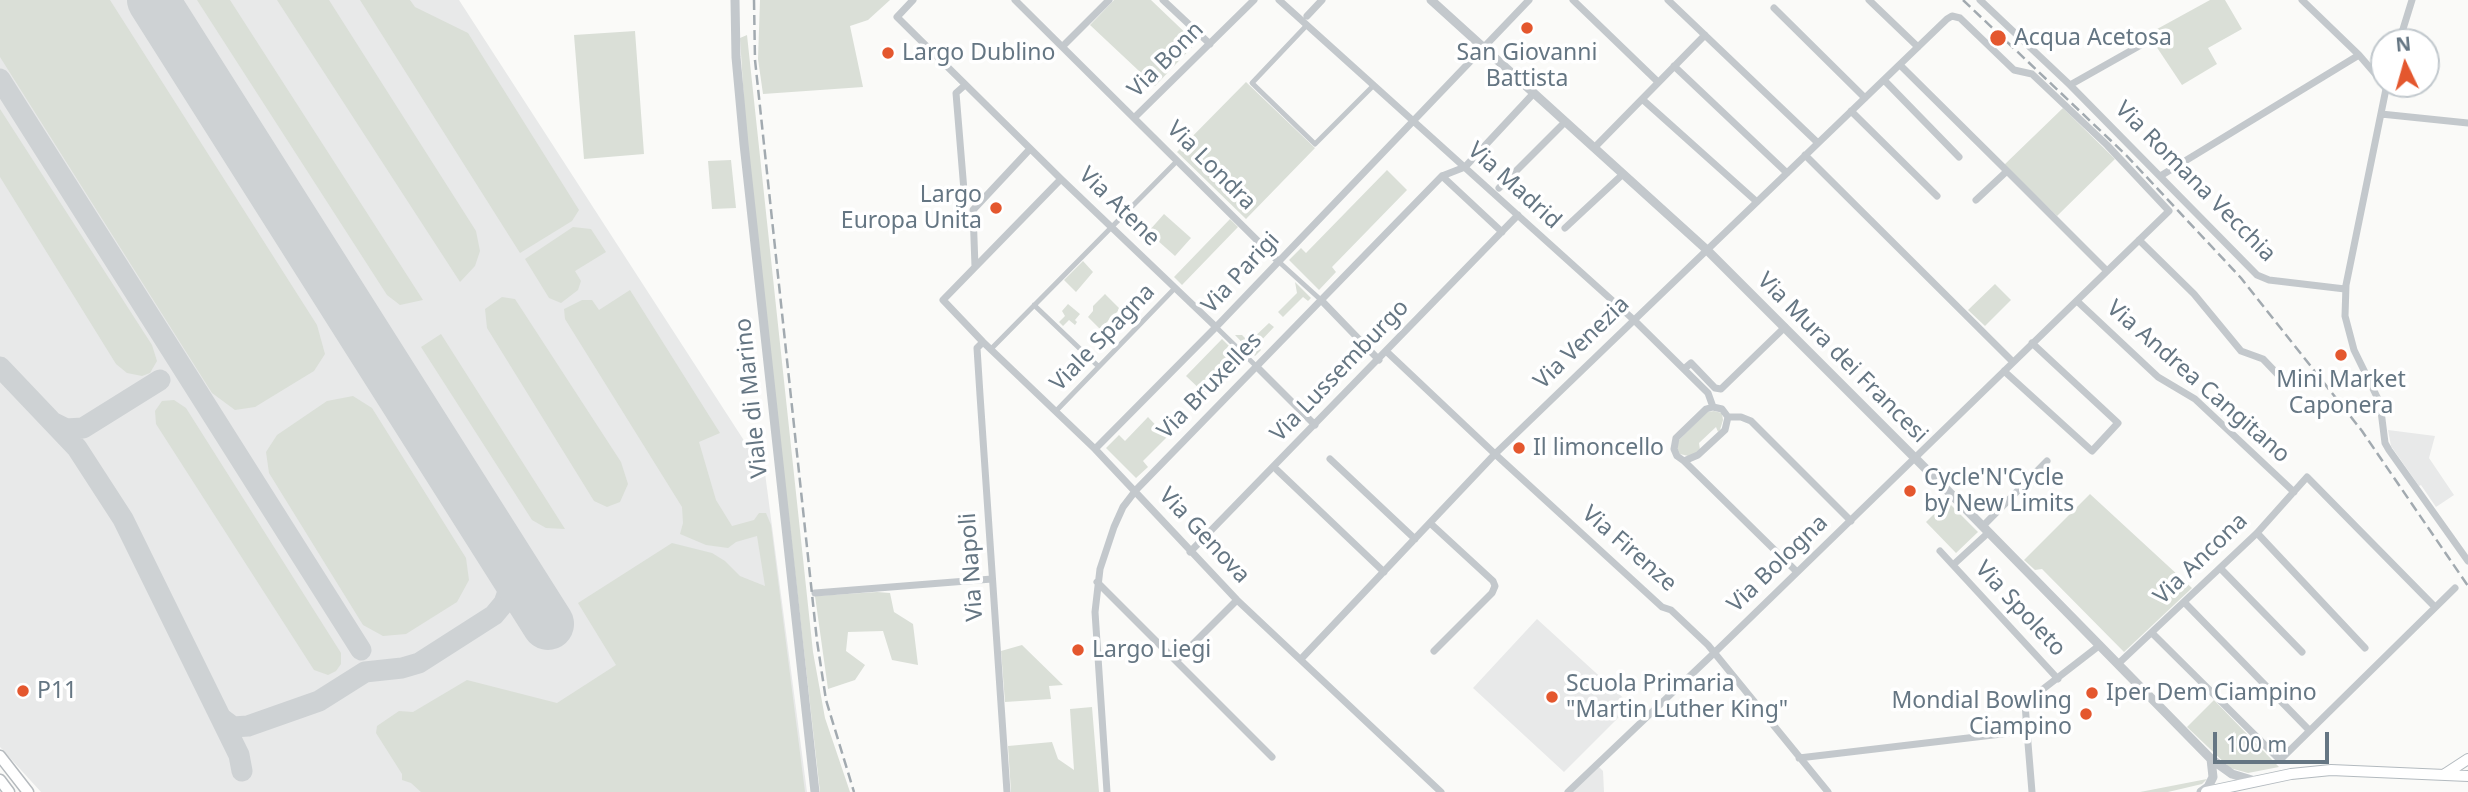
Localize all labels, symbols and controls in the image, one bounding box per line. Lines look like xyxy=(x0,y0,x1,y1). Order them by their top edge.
street label: Via Bonn xyxy=(1122,16,1210,104)
marker: San Giovanni Battista xyxy=(1519,20,1535,36)
place label: Acqua Acetosa xyxy=(2014,24,2172,52)
marker: Acqua Acetosa xyxy=(1988,28,2008,48)
north arrow xyxy=(2370,28,2440,98)
text: N xyxy=(2395,30,2412,58)
place label: Largo Dublino xyxy=(902,39,1055,67)
place label: San Giovanni Battista xyxy=(1457,39,1597,93)
marker: Largo Dublino xyxy=(880,45,896,61)
street label: Via Romana Vecchia xyxy=(2109,96,2281,268)
street label: Via Londra xyxy=(1161,116,1261,216)
street label: Via Madrid xyxy=(1462,137,1566,235)
street label: Via Atene xyxy=(1073,162,1165,252)
place label: Largo Europa Unita xyxy=(841,181,982,235)
marker: Largo Europa Unita xyxy=(988,200,1004,216)
street label: Via Parigi xyxy=(1196,227,1286,319)
street label: Via Mura dei Francesi xyxy=(1751,267,1933,449)
street label: Viale Spagna xyxy=(1045,279,1161,397)
street label: Via Venezia xyxy=(1529,291,1635,395)
street label: Via Lussemburgo xyxy=(1265,294,1415,448)
street label: Via Andrea Cangitano xyxy=(2101,295,2295,469)
street label: Viale di Marino xyxy=(730,317,774,479)
street label: Via Bruxelles xyxy=(1152,327,1268,445)
marker: Mini Market Caponera xyxy=(2333,347,2349,363)
place label: Mini Market Caponera xyxy=(2276,366,2406,420)
place label: Il limoncello xyxy=(1533,434,1664,462)
marker: Il limoncello xyxy=(1511,440,1527,456)
place label: Cycle'N'Cycle by New Limits xyxy=(1924,464,2074,518)
street label: Via Genova xyxy=(1153,482,1255,590)
marker: Cycle'N'Cycle by New Limits xyxy=(1902,483,1918,499)
street label: Via Firenze xyxy=(1576,500,1682,598)
street label: Via Ancona xyxy=(2148,508,2254,610)
street label: Via Bologna xyxy=(1722,509,1834,619)
street label: Via Napoli xyxy=(954,512,990,622)
street label: Via Spoleto xyxy=(1969,556,2071,662)
place label: Largo Liegi xyxy=(1092,636,1211,664)
marker: Largo Liegi xyxy=(1070,642,1086,658)
place label: Scuola Primaria "Martin Luther King" xyxy=(1566,670,1788,724)
place label: P11 xyxy=(37,677,77,705)
place label: Iper Dem Ciampino xyxy=(2106,679,2317,707)
marker: P11 xyxy=(15,683,31,699)
marker: Iper Dem Ciampino xyxy=(2084,685,2100,701)
place label: Mondial Bowling Ciampino xyxy=(1891,687,2072,741)
marker: Scuola Primaria "Martin Luther King" xyxy=(1544,689,1560,705)
marker: Mondial Bowling Ciampino xyxy=(2078,706,2094,722)
scale bar xyxy=(2216,718,2332,762)
text: 100 m xyxy=(2226,730,2287,758)

